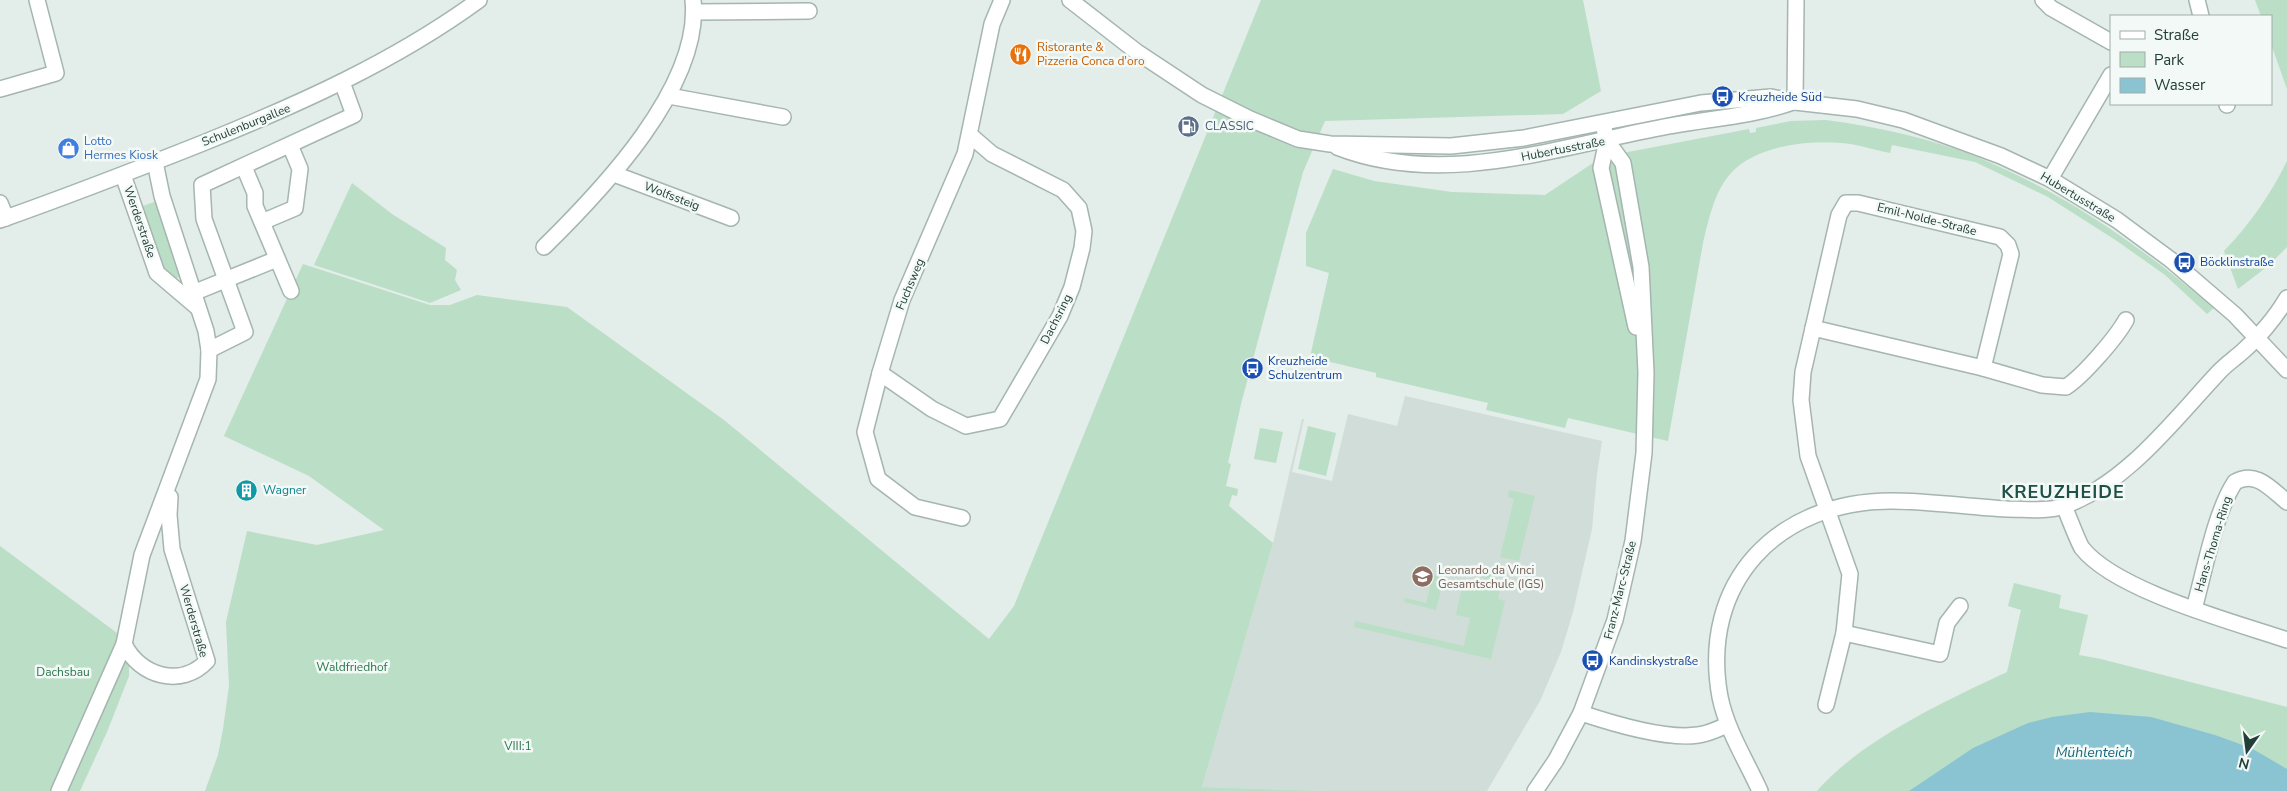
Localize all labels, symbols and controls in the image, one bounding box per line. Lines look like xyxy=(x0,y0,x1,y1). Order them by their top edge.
legend xyxy=(2110,15,2272,105)
text: Straße xyxy=(2154,25,2199,45)
place label: Ristorante & Pizzeria Conca d'oro xyxy=(1037,39,1145,69)
restaurant icon: Ristorante & Pizzeria Conca d'oro xyxy=(1009,42,1033,66)
text: Park xyxy=(2154,50,2184,70)
text: Wasser xyxy=(2154,75,2206,95)
bus stop icon: Kreuzheide Süd xyxy=(1710,85,1734,109)
place label: Kreuzheide Süd xyxy=(1738,89,1822,105)
street label: Schulenburgallee xyxy=(199,100,293,150)
fuel station icon: CLASSIC xyxy=(1177,114,1201,138)
place label: CLASSIC xyxy=(1205,118,1254,134)
place label: Lotto Hermes Kiosk xyxy=(84,133,159,163)
street label: Hubertusstraße xyxy=(1520,133,1606,165)
shop icon: Lotto Hermes Kiosk xyxy=(56,136,80,160)
street label: Hubertusstraße xyxy=(2038,168,2118,226)
street label: Wolfssteig xyxy=(642,178,702,214)
street label: Werderstraße xyxy=(120,184,160,260)
street label: Emil-Nolde-Straße xyxy=(1876,199,1978,239)
bus stop icon: Böcklinstraße xyxy=(2172,250,2196,274)
place label: Böcklinstraße xyxy=(2200,254,2274,270)
street label: Fuchsweg xyxy=(892,256,928,312)
street label: Dachsring xyxy=(1037,291,1075,347)
place label: Kreuzheide Schulzentrum xyxy=(1268,353,1342,383)
bus stop icon: Kreuzheide Schulzentrum xyxy=(1240,356,1264,380)
building icon: Wagner xyxy=(235,478,259,502)
district label: KREUZHEIDE xyxy=(2001,480,2125,504)
place label: Wagner xyxy=(263,482,307,498)
street label: Hans-Thoma-Ring xyxy=(2191,494,2235,594)
street label: Franz-Marc-Straße xyxy=(1600,539,1640,641)
place label: Leonardo da Vinci Gesamtschule (IGS) xyxy=(1438,562,1544,592)
school or university icon: Leonardo da Vinci Gesamtschule (IGS) xyxy=(1410,565,1434,589)
street label: Werderstraße xyxy=(176,583,212,659)
bus stop icon: Kandinskystraße xyxy=(1581,649,1605,673)
place label: Kandinskystraße xyxy=(1609,653,1698,669)
park label: Waldfriedhof xyxy=(316,659,389,675)
park label: Dachsbau xyxy=(36,664,90,680)
north arrow xyxy=(2222,726,2272,776)
park label: VIII:1 xyxy=(503,738,532,754)
water label: Mühlenteich xyxy=(2055,743,2133,762)
text: N xyxy=(2237,753,2251,774)

